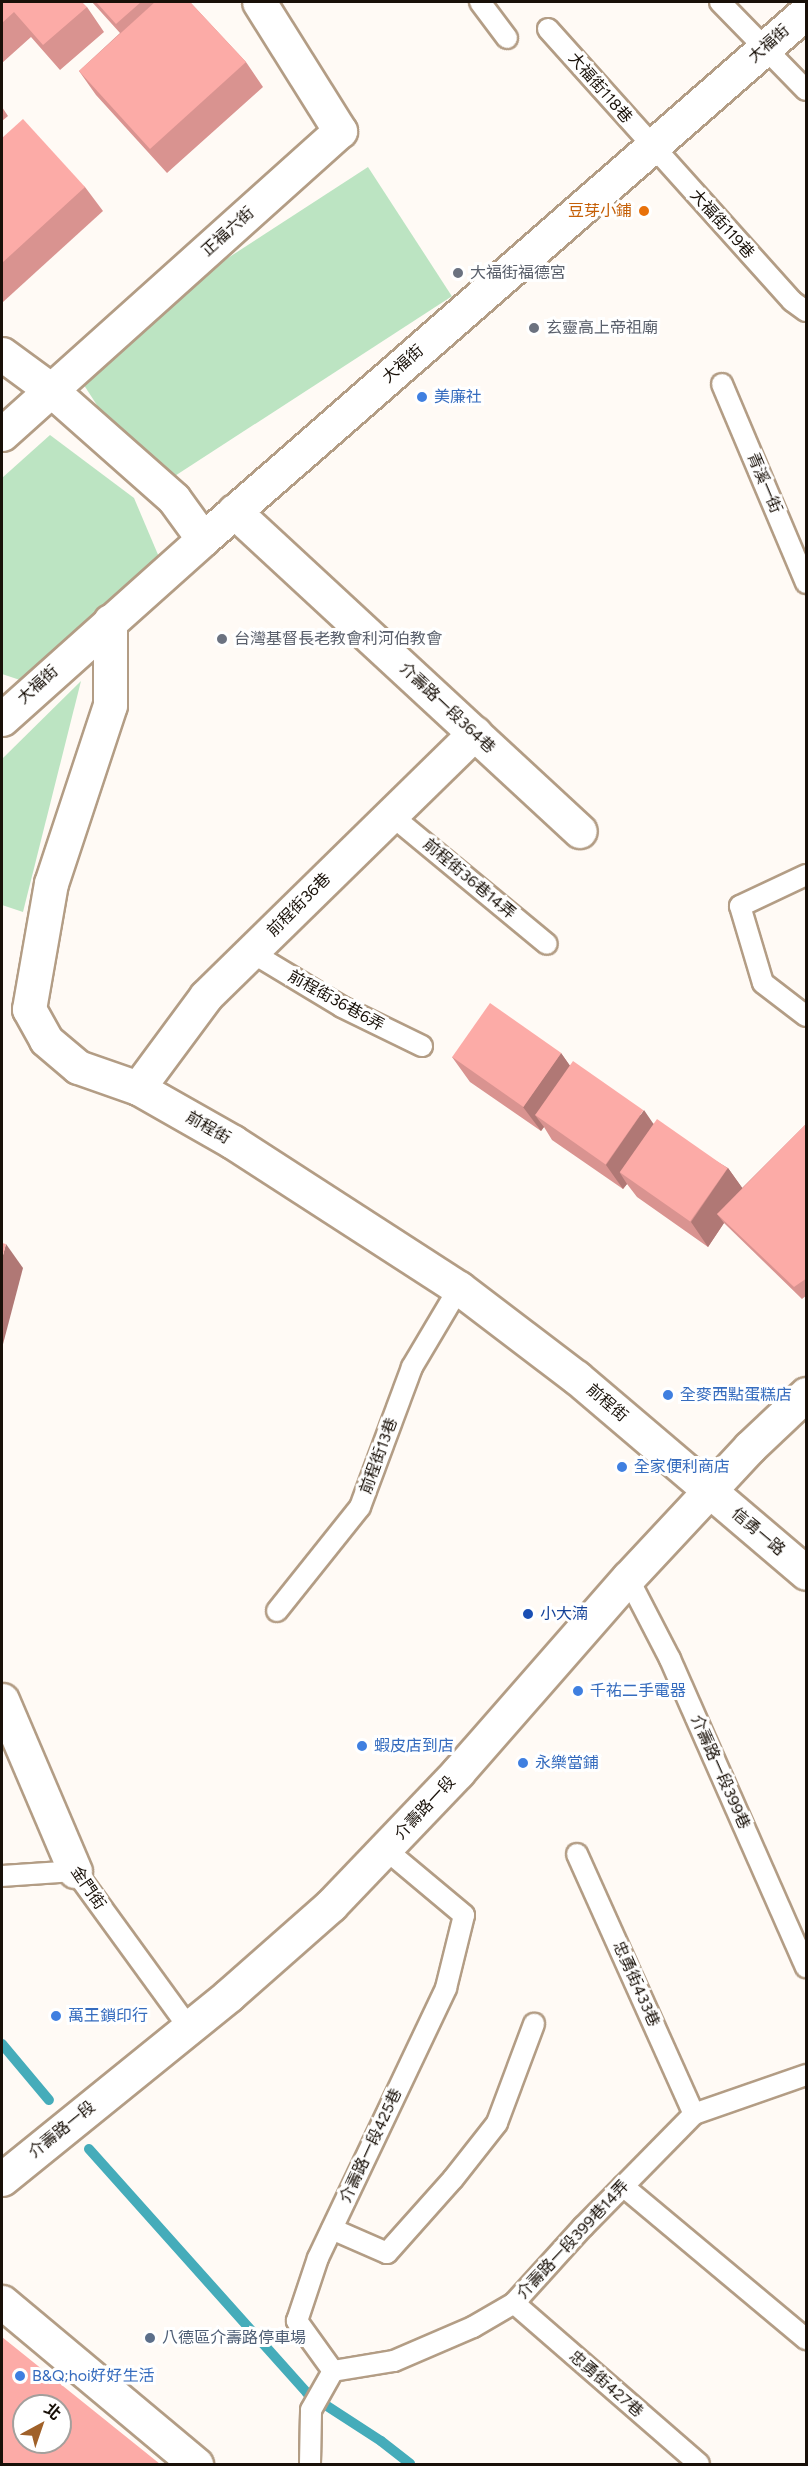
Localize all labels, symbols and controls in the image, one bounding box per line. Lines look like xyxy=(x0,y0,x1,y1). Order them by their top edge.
street label: 大福街 xyxy=(745,21,793,67)
street label: 大福街118巷 xyxy=(564,49,636,127)
street label: 大福街119巷 xyxy=(686,186,758,262)
place label: 豆芽小鋪 xyxy=(568,201,632,221)
street label: 正福六街 xyxy=(198,203,258,261)
marker: 豆芽小鋪 xyxy=(637,204,651,218)
place label: 大福街福德宮 xyxy=(470,263,566,283)
marker: 大福街福德宮 xyxy=(451,266,465,280)
place label: 玄靈高上帝祖廟 xyxy=(546,318,658,338)
marker: 玄靈高上帝祖廟 xyxy=(527,321,541,335)
street label: 大福街 xyxy=(379,341,427,387)
place label: 美廉社 xyxy=(434,387,482,407)
marker: 美廉社 xyxy=(415,390,429,404)
street label: 青溪一街 xyxy=(743,450,785,516)
place label: 台灣基督長老教會利河伯教會 xyxy=(234,629,442,649)
marker: 台灣基督長老教會利河伯教會 xyxy=(215,632,229,646)
street label: 介壽路一段364巷 xyxy=(395,659,499,757)
street label: 大福街 xyxy=(14,662,62,708)
street label: 前程街36巷14弄 xyxy=(419,835,519,923)
street label: 前程街36巷 xyxy=(263,869,335,941)
street label: 前程街36巷6弄 xyxy=(285,967,387,1035)
street label: 前程街 xyxy=(182,1108,234,1148)
street label: 前程街 xyxy=(583,1380,631,1426)
place label: 全麥西點蛋糕店 xyxy=(680,1385,792,1405)
marker: 全麥西點蛋糕店 xyxy=(661,1388,675,1402)
street label: 前程街13巷 xyxy=(356,1415,402,1497)
place label: 全家便利商店 xyxy=(634,1457,730,1477)
marker: 全家便利商店 xyxy=(615,1460,629,1474)
street label: 信勇一路 xyxy=(727,1504,789,1560)
place label: 小大湳 xyxy=(540,1604,588,1624)
marker: 小大湳 xyxy=(521,1607,535,1621)
place label: 千祐二手電器 xyxy=(590,1681,686,1701)
marker: 千祐二手電器 xyxy=(571,1684,585,1698)
street label: 介壽路一段399巷 xyxy=(686,1712,754,1832)
place label: 蝦皮店到店 xyxy=(374,1736,454,1756)
marker: 蝦皮店到店 xyxy=(355,1739,369,1753)
place label: 永樂當鋪 xyxy=(535,1753,599,1773)
marker: 永樂當鋪 xyxy=(516,1756,530,1770)
street label: 介壽路一段 xyxy=(391,1772,459,1844)
street label: 金門街 xyxy=(67,1863,109,1913)
street label: 忠勇街433巷 xyxy=(609,1938,663,2030)
place label: 萬王鎖印行 xyxy=(68,2006,148,2026)
marker: 萬王鎖印行 xyxy=(49,2009,63,2023)
street label: 介壽路一段425巷 xyxy=(336,2086,406,2206)
street label: 介壽路一段 xyxy=(25,2097,99,2163)
street label: 介壽路一段399巷14弄 xyxy=(513,2177,633,2303)
place label: 八德區介壽路停車場 xyxy=(162,2328,306,2348)
marker: 八德區介壽路停車場 xyxy=(143,2331,157,2345)
street label: 忠勇街427巷 xyxy=(565,2347,647,2421)
place label: B&Q;hoi好好生活 xyxy=(32,2366,155,2386)
marker: B&Q;hoi好好生活 xyxy=(13,2369,27,2383)
north arrow xyxy=(12,2394,72,2454)
text: 北 xyxy=(40,2399,65,2424)

